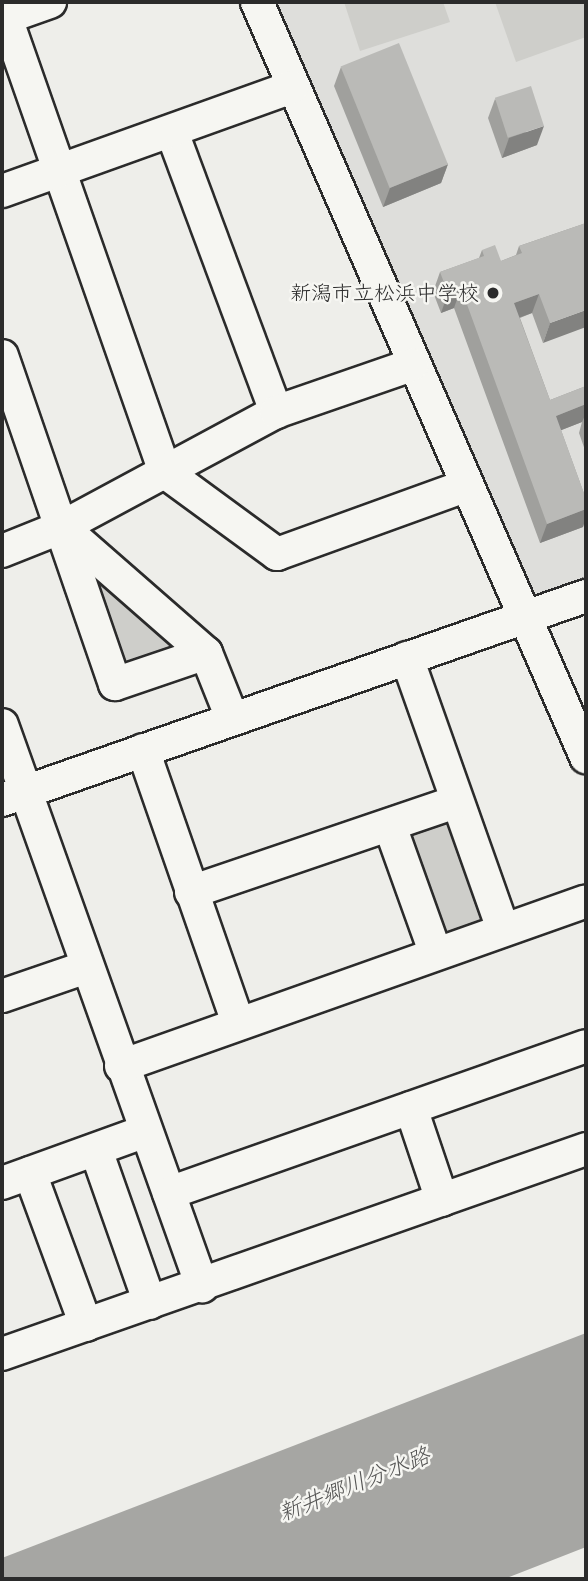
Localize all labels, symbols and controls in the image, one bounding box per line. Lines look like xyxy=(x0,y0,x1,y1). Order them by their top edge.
place label: 新潟市立松浜中学校 xyxy=(290,280,479,306)
marker: 新潟市立松浜中学校 xyxy=(485,285,501,301)
water label: 新井郷川分水路 xyxy=(274,1441,434,1527)

